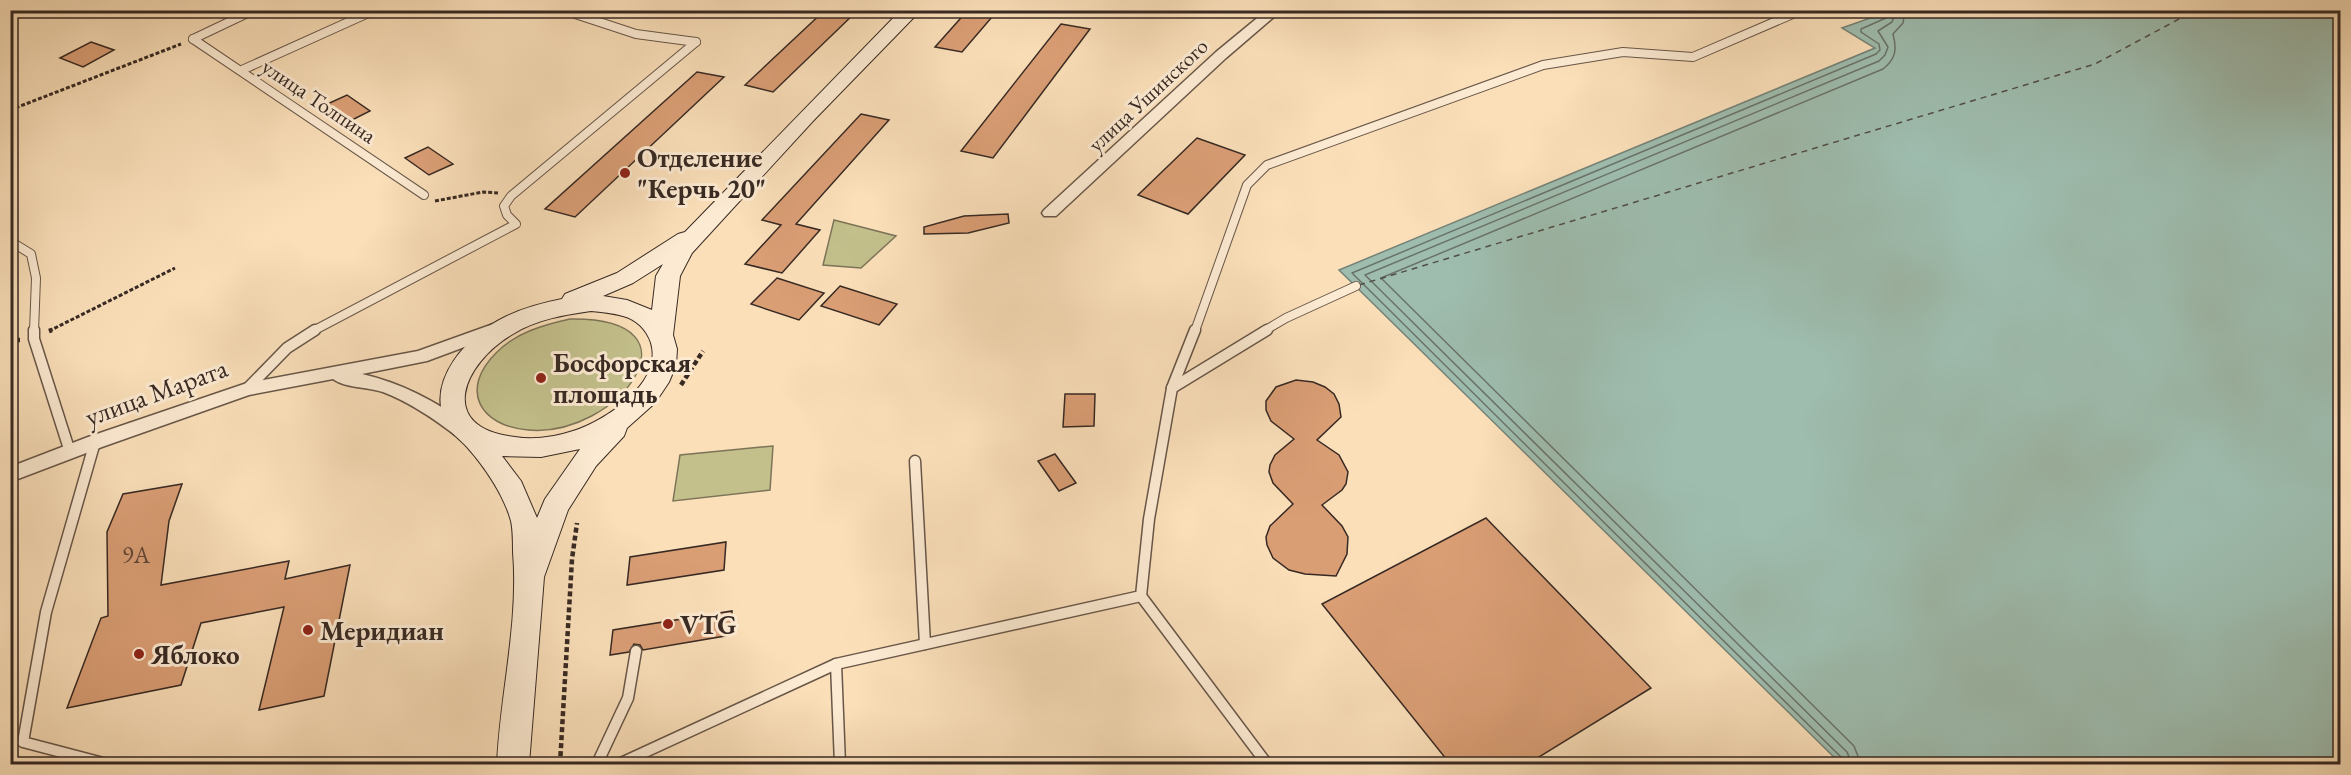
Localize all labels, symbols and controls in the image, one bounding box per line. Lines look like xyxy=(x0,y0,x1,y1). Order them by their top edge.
street label: улица Ушинского xyxy=(1082,32,1214,158)
street label: улица Толпина xyxy=(256,52,382,150)
place label: Отделение "Керчь 20" xyxy=(637,140,766,206)
marker: Отделение "Керчь 20" xyxy=(618,166,632,180)
place label: Босфорская площадь xyxy=(553,345,691,411)
street label: улица Марата xyxy=(80,350,232,434)
marker: Босфорская площадь xyxy=(534,371,548,385)
house number: 9А xyxy=(122,539,150,570)
place label: VTG xyxy=(680,607,737,642)
place label: Меридиан xyxy=(320,613,444,648)
marker: VTG xyxy=(661,617,675,631)
marker: Меридиан xyxy=(301,623,315,637)
place label: Яблоко xyxy=(150,637,240,672)
marker: Яблоко xyxy=(132,647,146,661)

